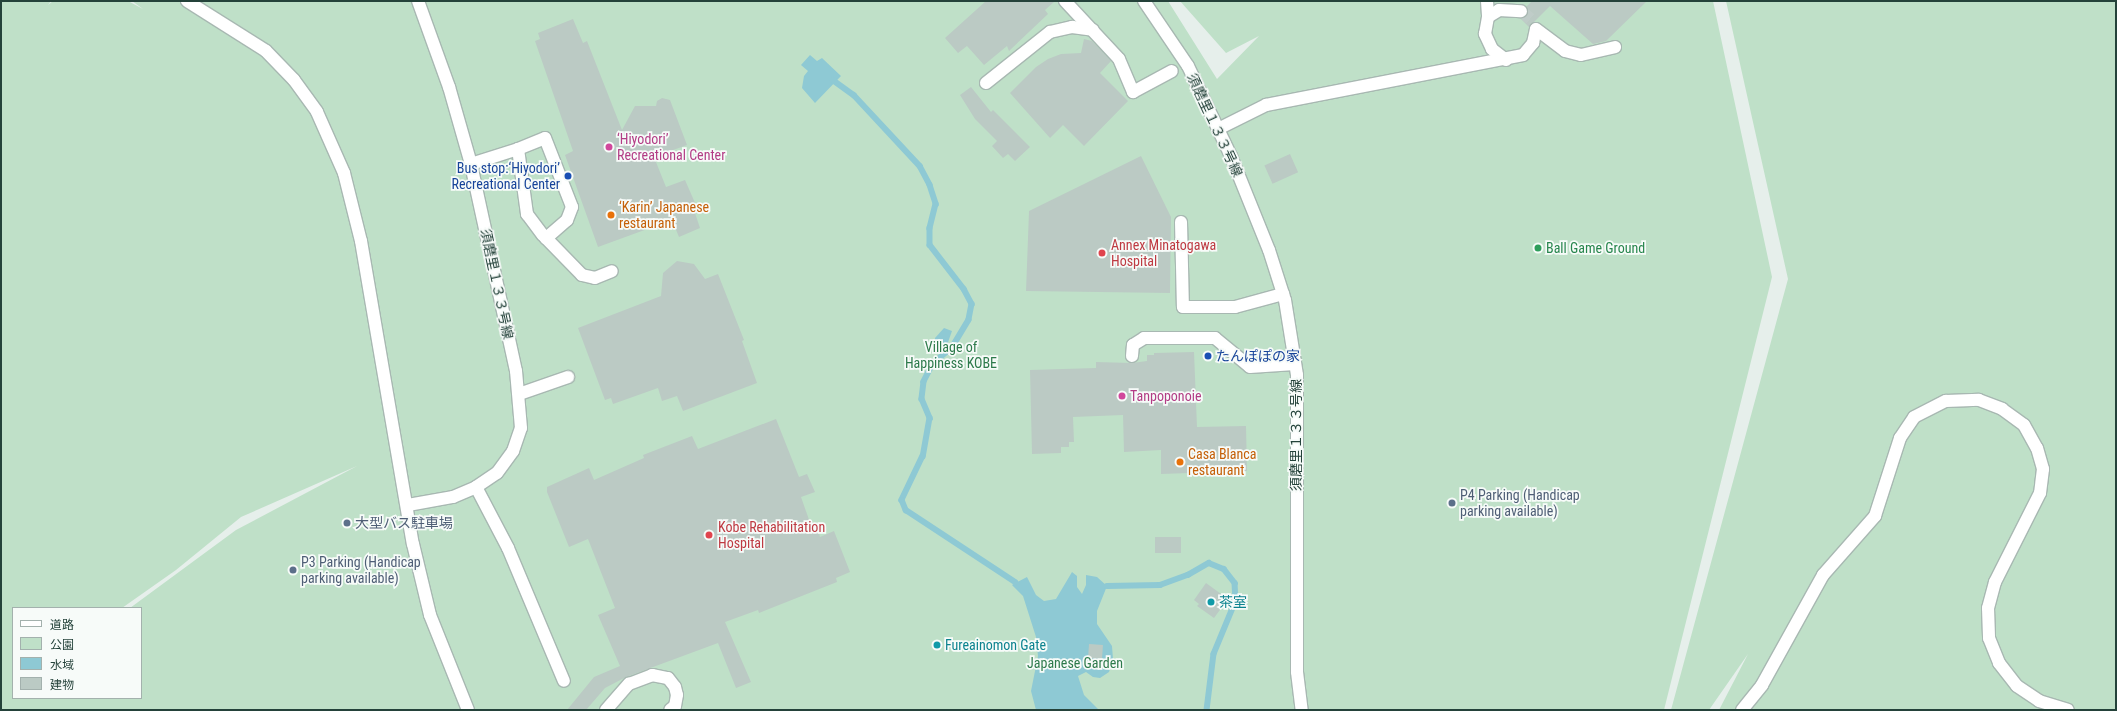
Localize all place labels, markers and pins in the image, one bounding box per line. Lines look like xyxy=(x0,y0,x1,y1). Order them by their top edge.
place label: ‘Hiyodori’ Recreational Center xyxy=(617,131,725,164)
marker: ‘Hiyodori’ Recreational Center xyxy=(604,142,614,152)
place label: Bus stop:‘Hiyodori’ Recreational Center xyxy=(452,160,560,192)
marker: Bus stop:‘Hiyodori’ Recreational Center xyxy=(563,171,573,181)
place label: ‘Karin’ Japanese restaurant xyxy=(619,199,709,232)
marker: ‘Karin’ Japanese restaurant xyxy=(606,210,616,220)
place label: Annex Minatogawa Hospital xyxy=(1111,237,1216,270)
place label: Ball Game Ground xyxy=(1546,240,1645,256)
marker: Ball Game Ground xyxy=(1533,243,1543,253)
marker: Annex Minatogawa Hospital xyxy=(1096,247,1108,259)
place label: たんぽぽの家 xyxy=(1216,348,1300,364)
marker: たんぽぽの家 xyxy=(1203,351,1213,361)
place label: Tanpoponoie xyxy=(1130,388,1201,404)
marker: Tanpoponoie xyxy=(1117,391,1127,401)
place label: Casa Blanca restaurant xyxy=(1188,446,1256,478)
marker: Casa Blanca restaurant xyxy=(1175,457,1185,467)
place label: P4 Parking (Handicap parking available) xyxy=(1460,487,1580,520)
marker: P4 Parking (Handicap parking available) xyxy=(1447,498,1457,508)
place label: 大型バス駐車場 xyxy=(355,515,453,531)
marker: 大型バス駐車場 xyxy=(342,518,352,528)
place label: Kobe Rehabilitation Hospital xyxy=(718,519,825,552)
marker: Kobe Rehabilitation Hospital xyxy=(703,529,715,541)
place label: P3 Parking (Handicap parking available) xyxy=(301,554,421,586)
marker: P3 Parking (Handicap parking available) xyxy=(288,565,298,575)
place label: 茶室 xyxy=(1219,594,1247,610)
marker: 茶室 xyxy=(1206,597,1216,607)
place label: Fureainomon Gate xyxy=(945,637,1046,653)
marker: Fureainomon Gate xyxy=(932,640,942,650)

